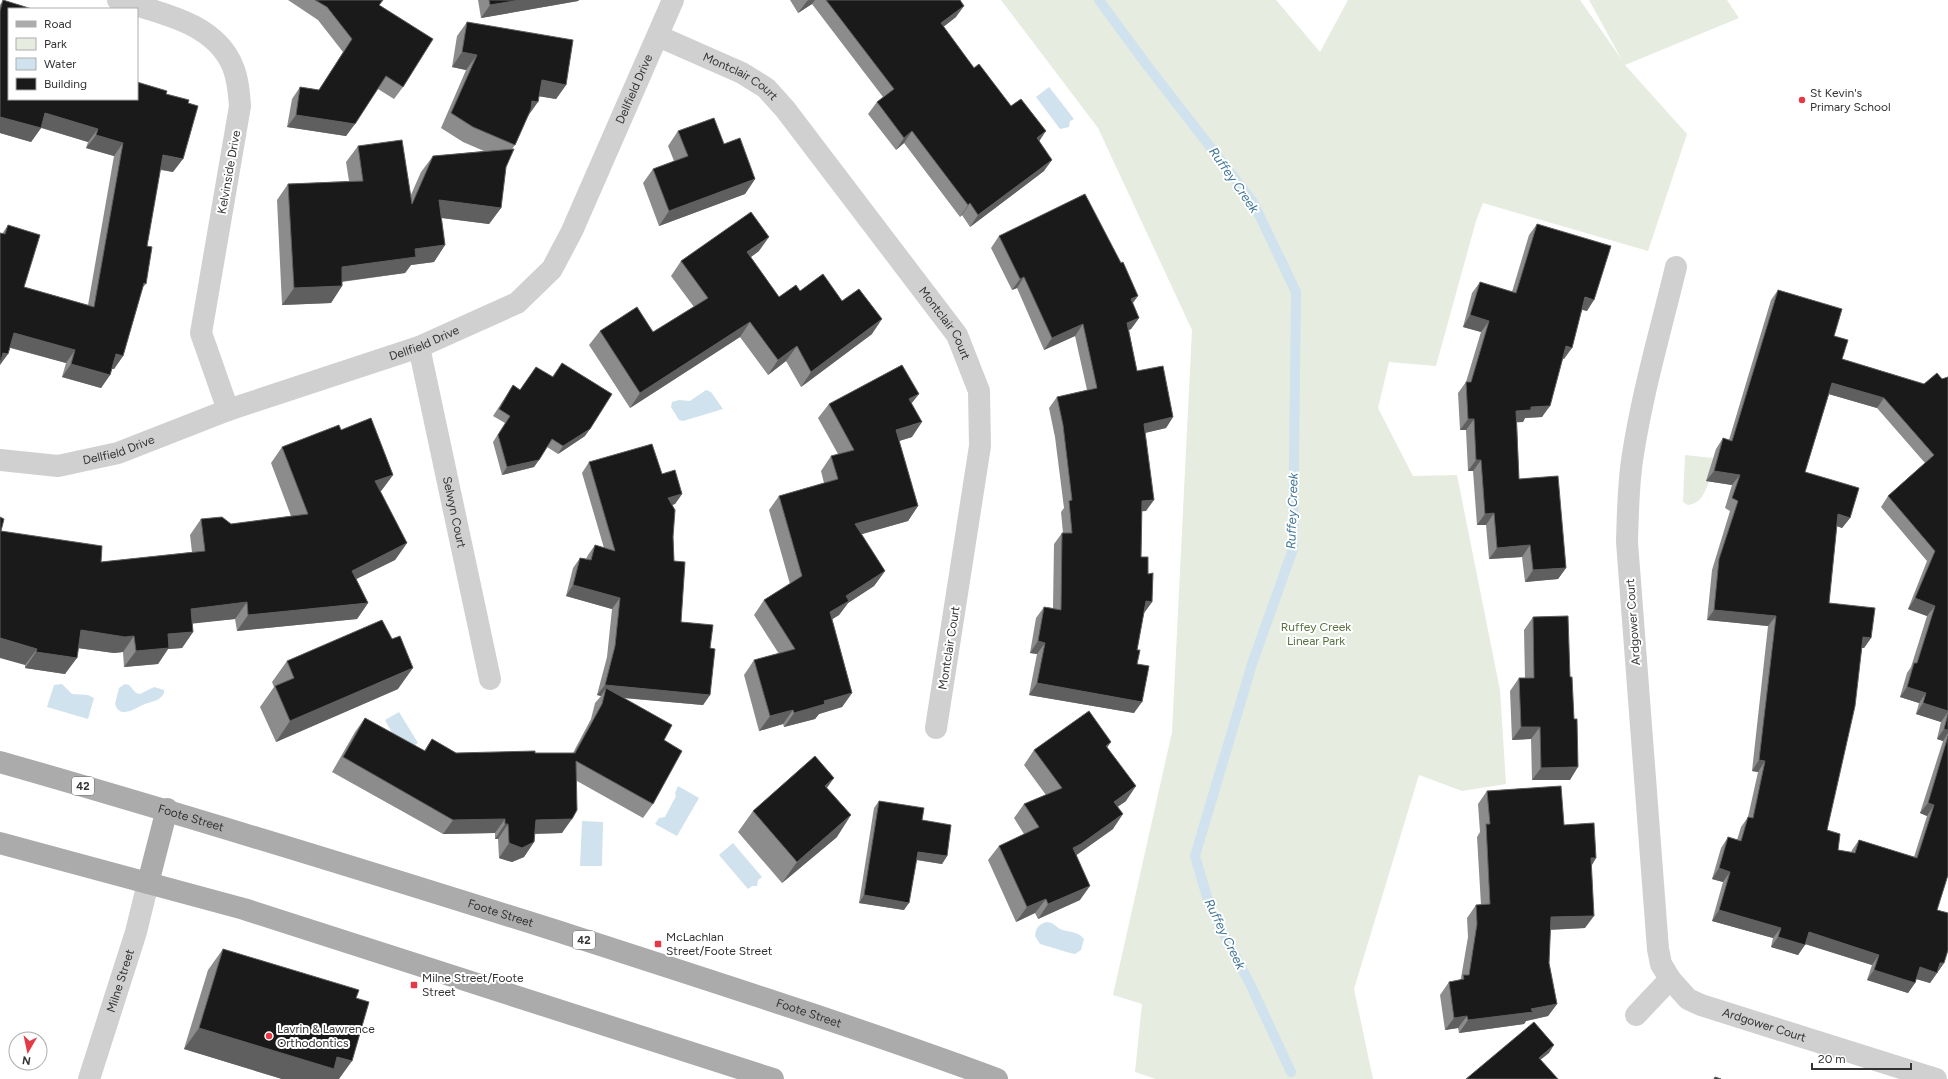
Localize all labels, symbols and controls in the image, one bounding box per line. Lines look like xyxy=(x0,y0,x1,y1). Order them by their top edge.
legend xyxy=(8,8,138,100)
text: Road xyxy=(44,17,72,31)
text: Park xyxy=(44,37,67,51)
street label: Montclair Court xyxy=(701,50,781,103)
street label: Dellfield Drive xyxy=(613,52,656,126)
text: Water xyxy=(44,57,76,71)
text: Building xyxy=(44,77,87,91)
place label: St Kevin's Primary School xyxy=(1810,86,1891,114)
marker: St Kevin's Primary School xyxy=(1797,95,1807,105)
street label: Kelvinside Drive xyxy=(215,129,243,215)
water label: Ruffey Creek xyxy=(1206,144,1262,216)
street label: Montclair Court xyxy=(916,284,973,362)
street label: Dellfield Drive xyxy=(387,323,462,363)
street label: Dellfield Drive xyxy=(81,432,157,467)
water label: Ruffey Creek xyxy=(1283,472,1301,549)
street label: Selwyn Court xyxy=(440,475,469,550)
street label: Ardgower Court xyxy=(1623,578,1643,666)
street label: Montclair Court xyxy=(935,605,963,691)
park label: Ruffey Creek Linear Park xyxy=(1281,620,1351,648)
road number: 42 xyxy=(72,777,94,795)
street label: Foote Street xyxy=(156,801,226,835)
street label: Foote Street xyxy=(466,896,536,930)
water label: Ruffey Creek xyxy=(1202,896,1249,972)
place label: McLachlan Street/Foote Street xyxy=(666,930,773,958)
road number: 42 xyxy=(573,931,595,949)
marker: McLachlan Street/Foote Street xyxy=(653,939,663,949)
street label: Milne Street xyxy=(104,947,137,1014)
place label: Milne Street/Foote Street xyxy=(422,971,524,999)
marker: Milne Street/Foote Street xyxy=(409,980,419,990)
street label: Foote Street xyxy=(774,996,844,1031)
street label: Ardgower Court xyxy=(1721,1005,1808,1045)
place label: Lavrin & Lawrence Orthodontics xyxy=(277,1022,375,1050)
north arrow xyxy=(8,1031,48,1071)
marker: Lavrin & Lawrence Orthodontics xyxy=(264,1031,274,1041)
scale bar xyxy=(1812,1045,1911,1071)
text: 20 m xyxy=(1818,1052,1846,1066)
text: N xyxy=(21,1053,32,1067)

